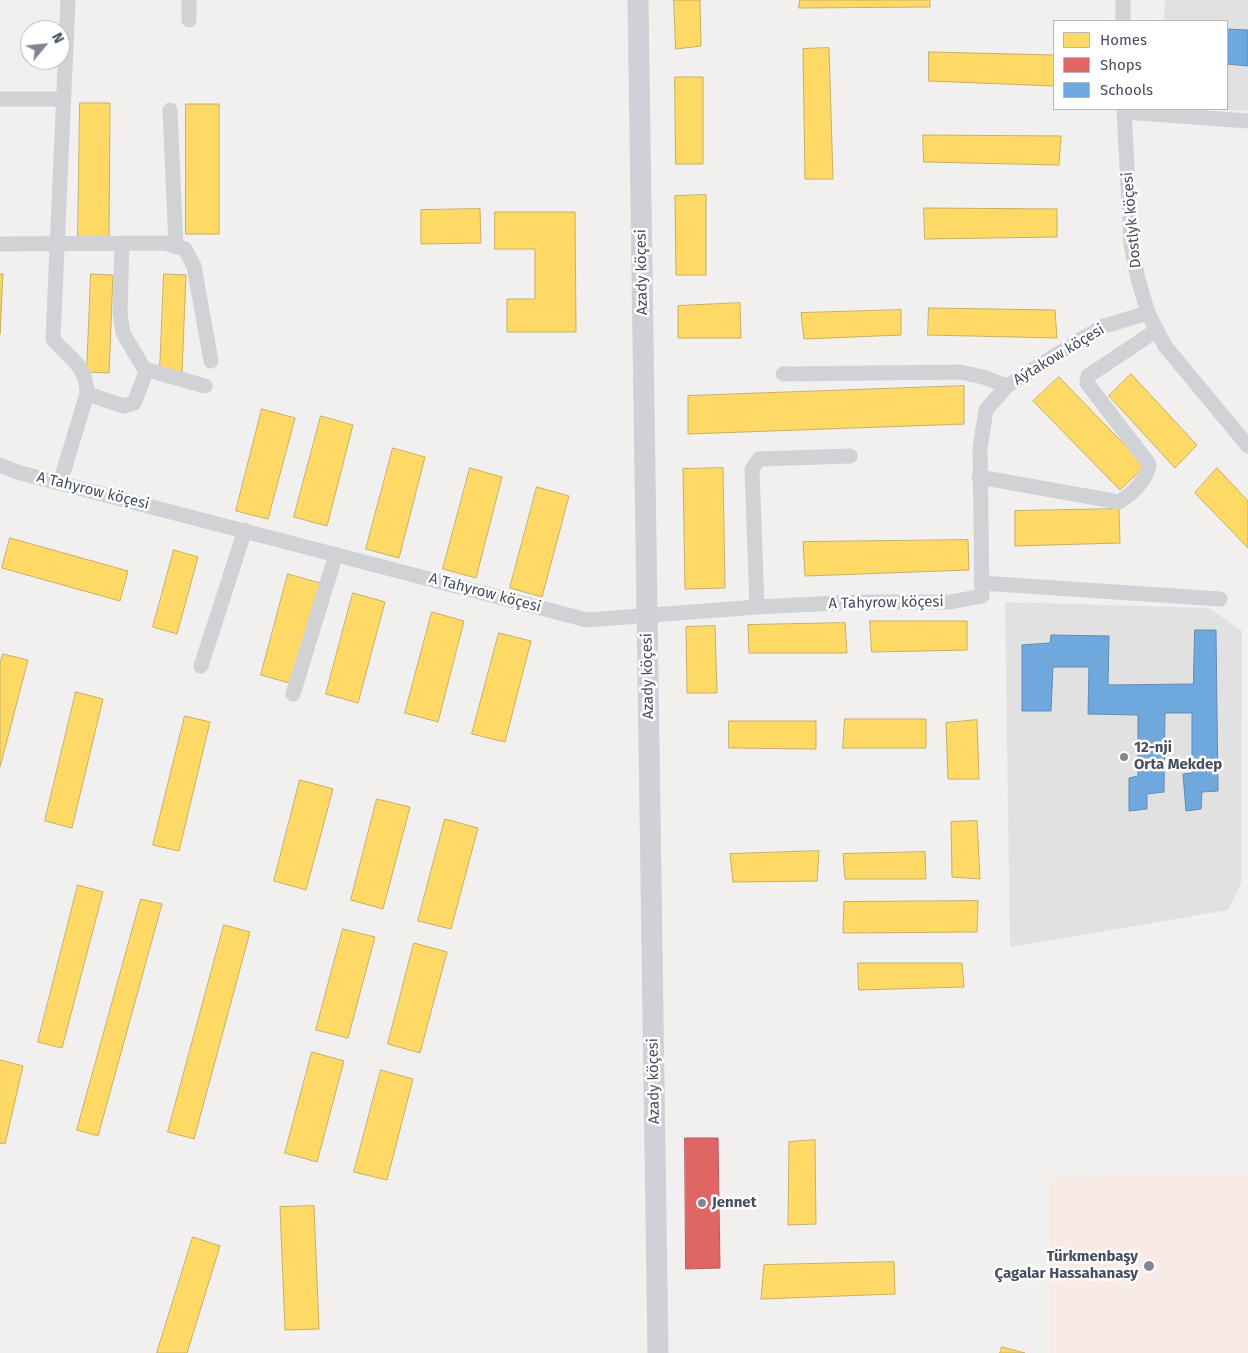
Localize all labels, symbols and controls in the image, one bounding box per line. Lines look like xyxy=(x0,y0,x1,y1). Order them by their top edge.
north arrow xyxy=(20,20,70,70)
legend xyxy=(1053,20,1228,110)
text: N xyxy=(48,30,67,46)
text: Homes xyxy=(1100,31,1147,49)
text: Shops xyxy=(1100,56,1142,74)
text: Schools xyxy=(1100,81,1153,99)
street label: Dostlyk köçesi xyxy=(1119,171,1145,269)
street label: Azady köçesi xyxy=(632,229,652,315)
street label: Aýtakow köçesi xyxy=(1010,321,1108,389)
street label: A Tahyrow köçesi xyxy=(35,468,151,514)
street label: A Tahyrow köçesi xyxy=(427,569,543,617)
street label: A Tahyrow köçesi xyxy=(828,593,944,613)
street label: Azady köçesi xyxy=(638,633,658,719)
place label: 12-nji Orta Mekdep xyxy=(1134,739,1222,774)
marker: 12-nji Orta Mekdep xyxy=(1118,751,1130,763)
street label: Azady köçesi xyxy=(644,1038,664,1124)
place label: Jennet xyxy=(712,1194,756,1212)
marker: Jennet xyxy=(696,1197,708,1209)
place label: Türkmenbaşy Çagalar Hassahanasy xyxy=(994,1248,1138,1283)
marker: Türkmenbaşy Çagalar Hassahanasy xyxy=(1142,1259,1156,1273)

